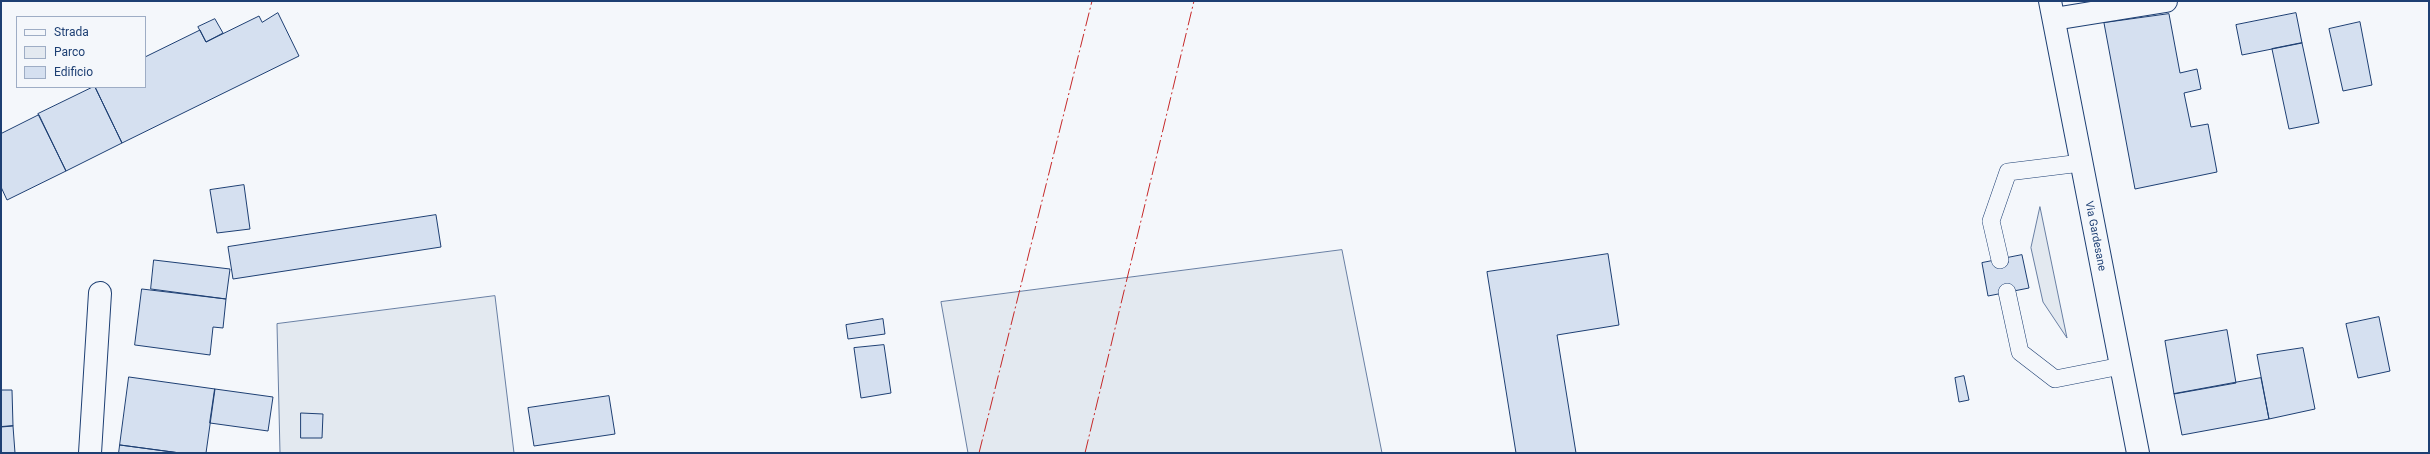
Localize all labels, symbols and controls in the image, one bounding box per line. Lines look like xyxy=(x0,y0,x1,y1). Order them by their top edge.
legend xyxy=(16,16,146,88)
text: Strada xyxy=(54,25,89,39)
text: Parco xyxy=(54,45,85,59)
text: Edificio xyxy=(54,65,93,79)
street label: Via Gardesane xyxy=(2082,200,2108,272)

